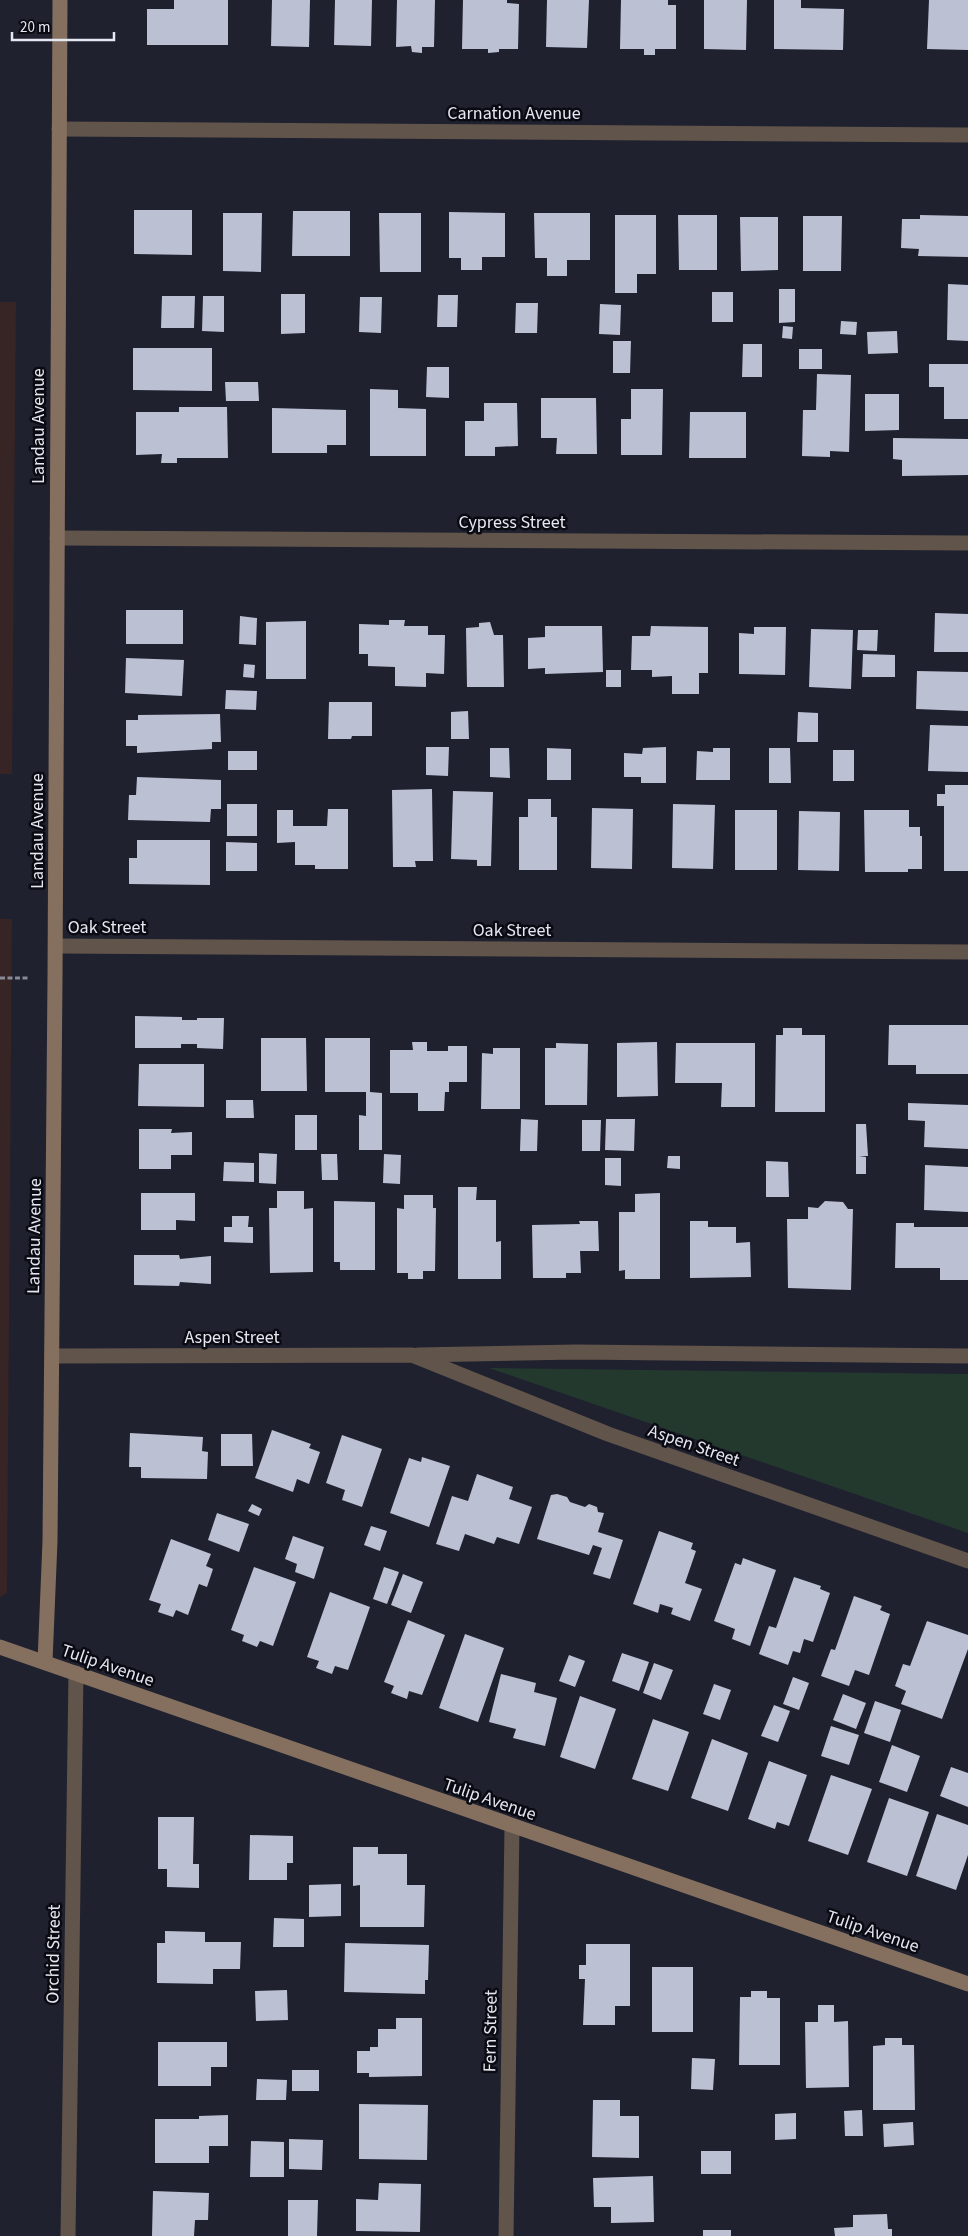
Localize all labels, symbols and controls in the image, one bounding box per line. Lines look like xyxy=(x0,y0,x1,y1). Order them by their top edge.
scale bar xyxy=(12,10,115,42)
text: 20 m xyxy=(20,17,50,38)
street label: Carnation Avenue xyxy=(447,101,581,126)
street label: Landau Avenue xyxy=(26,368,51,484)
street label: Cypress Street xyxy=(458,510,566,535)
street label: Landau Avenue xyxy=(25,773,50,889)
street label: Oak Street xyxy=(68,915,146,940)
street label: Oak Street xyxy=(473,918,551,943)
street label: Landau Avenue xyxy=(21,1178,48,1294)
street label: Aspen Street xyxy=(184,1325,280,1350)
street label: Aspen Street xyxy=(645,1418,743,1473)
street label: Tulip Avenue xyxy=(58,1638,158,1693)
street label: Tulip Avenue xyxy=(440,1772,540,1827)
street label: Orchid Street xyxy=(40,1904,67,2004)
street label: Tulip Avenue xyxy=(823,1904,923,1959)
street label: Fern Street xyxy=(477,1990,504,2072)

